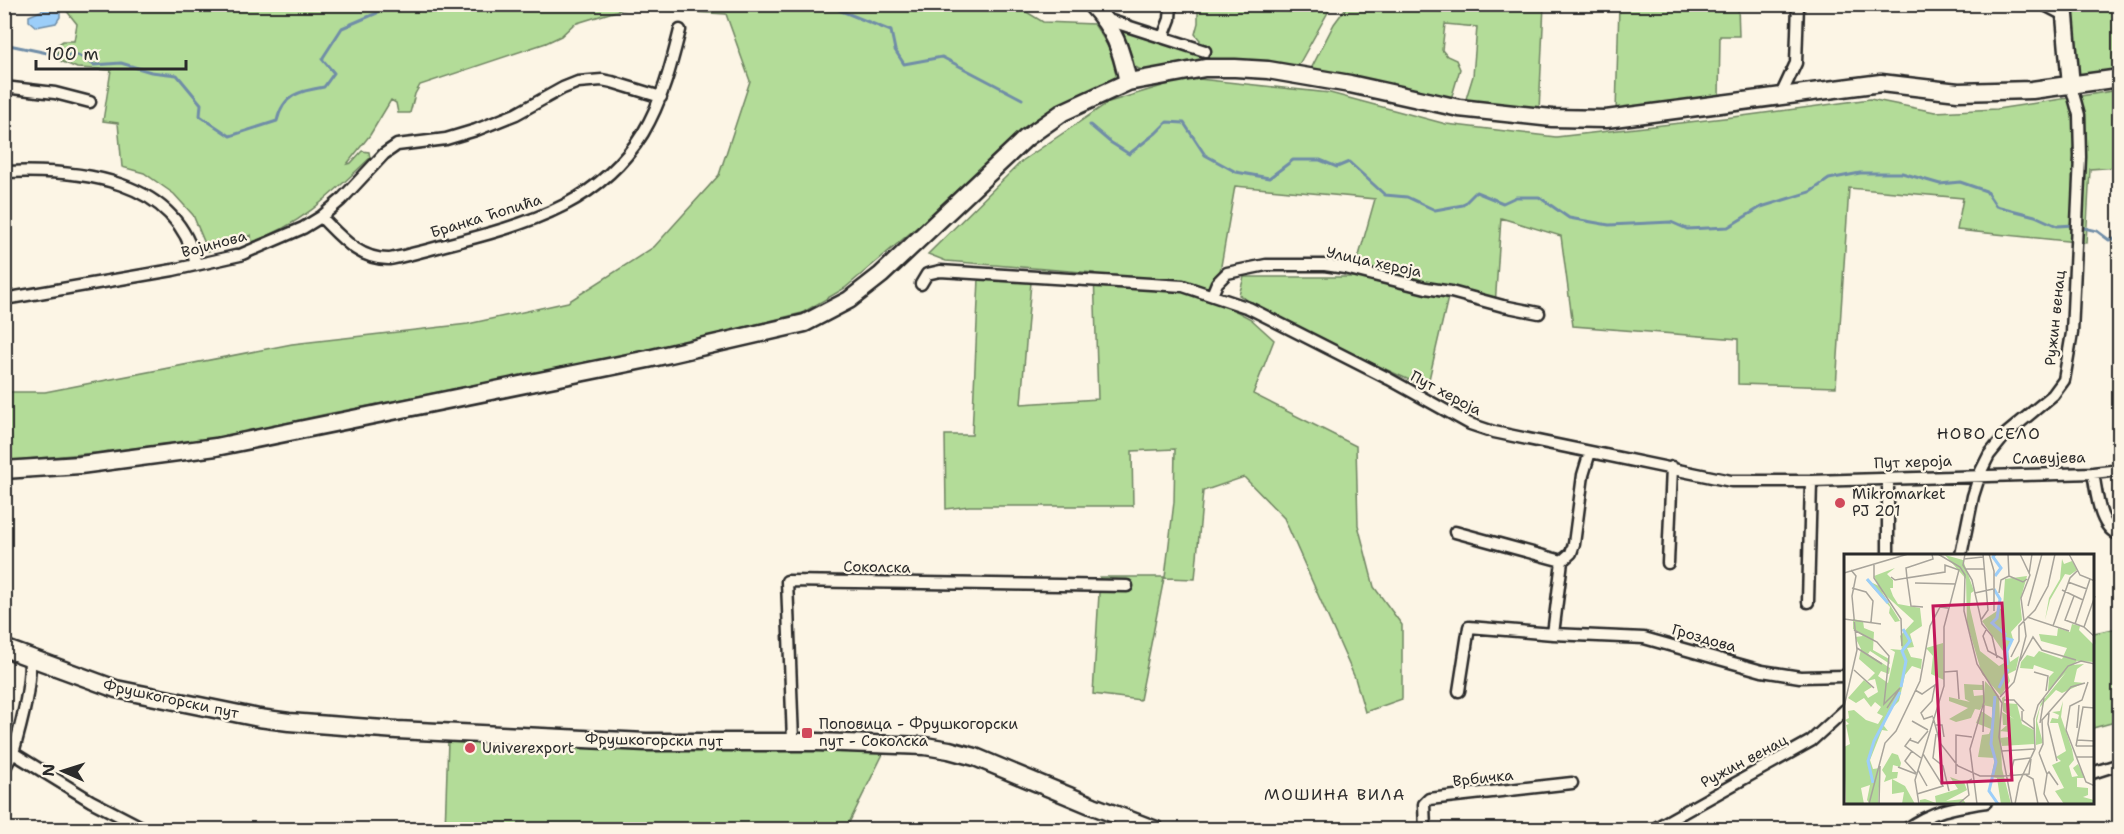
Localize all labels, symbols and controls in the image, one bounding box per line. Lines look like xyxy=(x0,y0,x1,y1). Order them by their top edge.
scale bar xyxy=(36,33,186,71)
text: 100 m xyxy=(45,42,99,66)
street label: Бранка Ћопића xyxy=(428,189,545,242)
street label: Војинова xyxy=(179,226,249,262)
street label: Улица хероја xyxy=(1324,242,1424,282)
street label: Ружин венац xyxy=(2040,269,2070,367)
street label: Пут хероја xyxy=(1407,366,1486,420)
district label: НОВО СЕЛО xyxy=(1937,423,2041,444)
street label: Славујева xyxy=(2012,447,2086,469)
street label: Пут хероја xyxy=(1874,451,1953,473)
place label: Mikromarket PJ 201 xyxy=(1852,484,1946,521)
marker: Mikromarket PJ 201 xyxy=(1833,496,1847,510)
inset map xyxy=(1844,554,2094,804)
street label: Соколска xyxy=(843,556,911,578)
street label: Гроздова xyxy=(1669,619,1739,657)
street label: Фрушкогорски пут xyxy=(101,675,241,723)
place label: Поповица - Фрушкогорски пут - Соколска xyxy=(819,714,1018,751)
marker: Поповица - Фрушкогорски пут - Соколска xyxy=(800,726,814,740)
street label: Фрушкогорски пут xyxy=(585,729,724,751)
street label: Ружин венац xyxy=(1697,730,1791,792)
place label: Univerexport xyxy=(482,738,574,758)
north arrow xyxy=(33,741,93,801)
marker: Univerexport xyxy=(463,741,477,755)
text: N xyxy=(38,763,59,777)
street label: Врбичка xyxy=(1452,765,1515,791)
district label: МОШИНА ВИЛА xyxy=(1264,784,1406,805)

